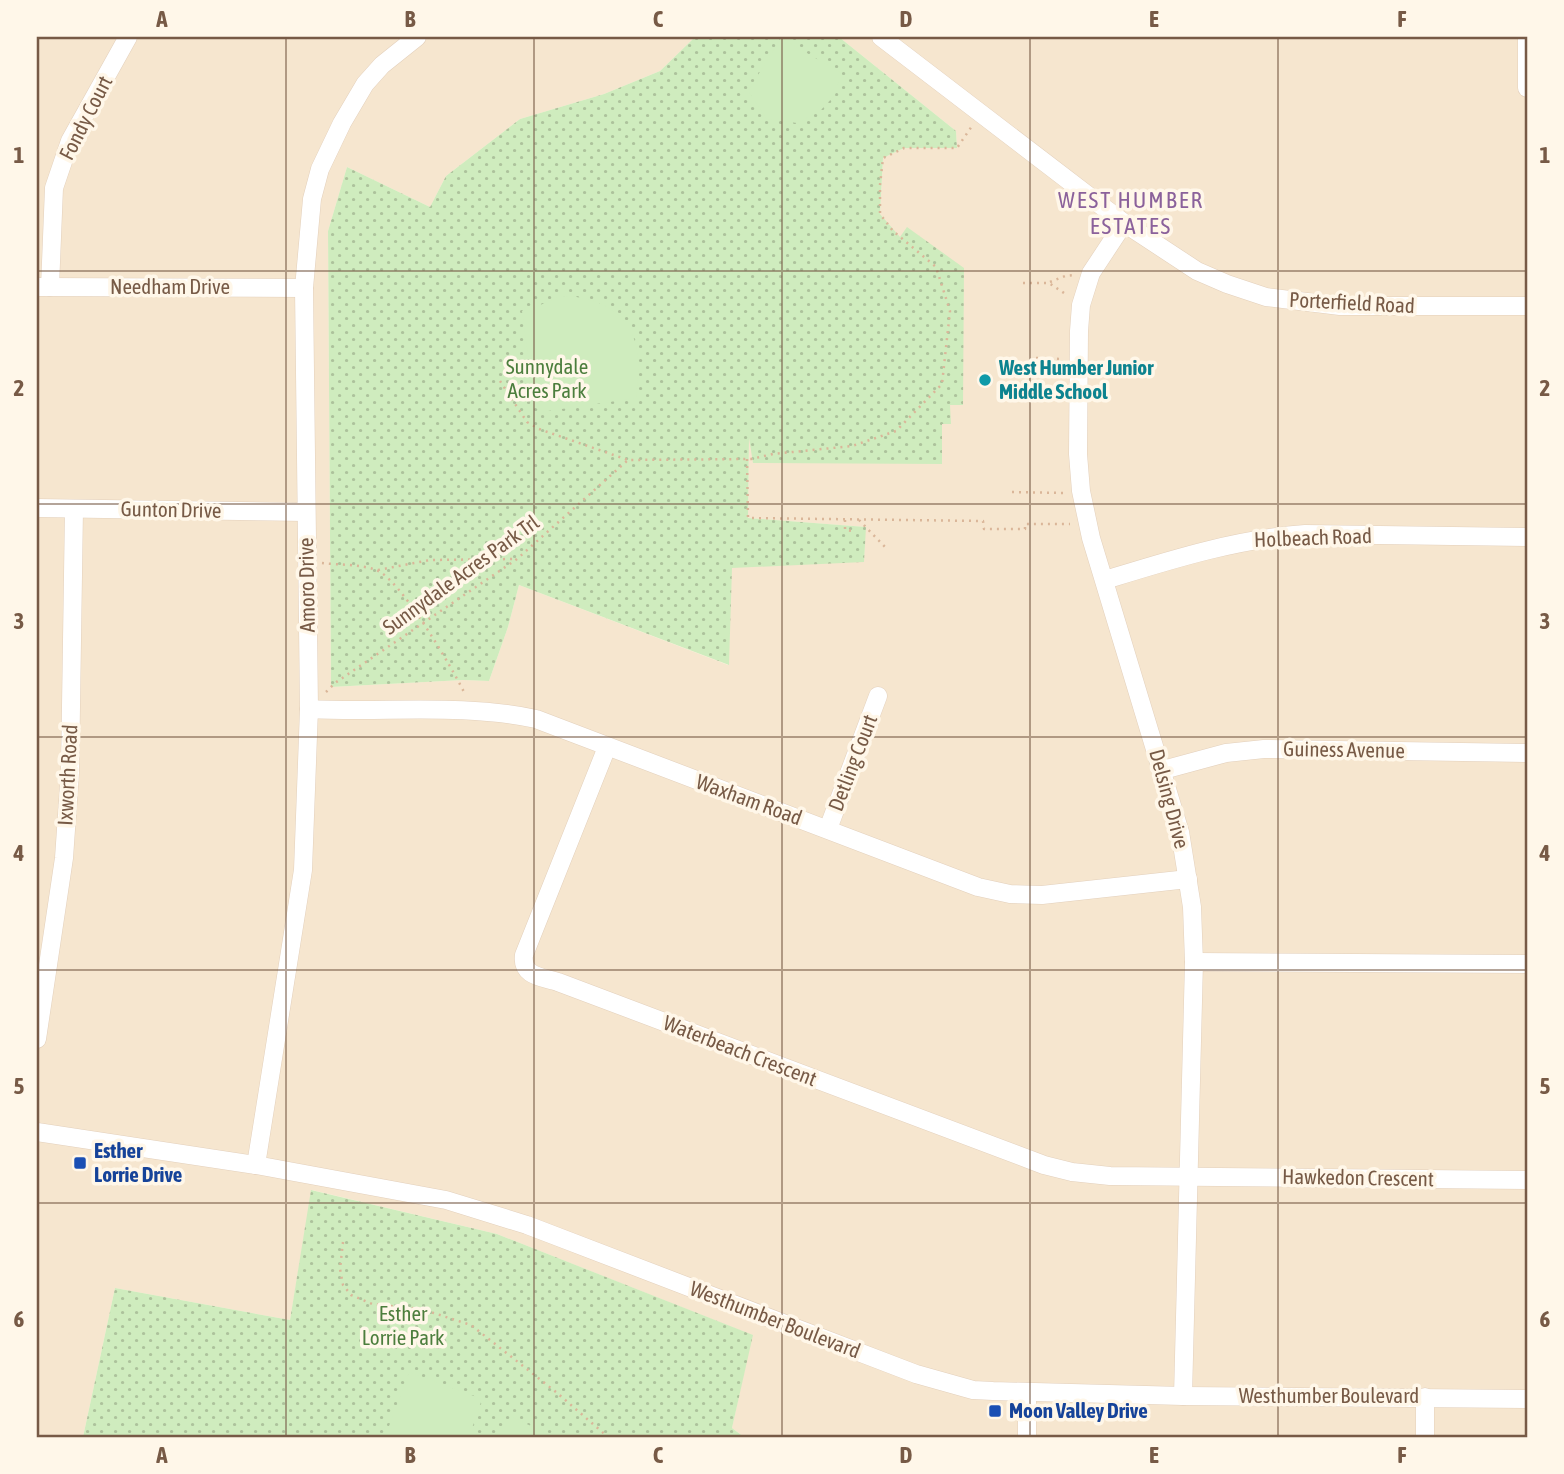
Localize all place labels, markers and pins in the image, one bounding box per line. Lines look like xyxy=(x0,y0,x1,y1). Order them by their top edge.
place label: West Humber Junior Middle School xyxy=(998,355,1154,403)
marker: West Humber Junior Middle School xyxy=(977,372,993,388)
place label: Esther Lorrie Drive xyxy=(94,1138,182,1186)
marker: Esther Lorrie Drive xyxy=(72,1155,88,1171)
place label: Moon Valley Drive xyxy=(1009,1398,1148,1422)
marker: Moon Valley Drive xyxy=(987,1403,1003,1419)

